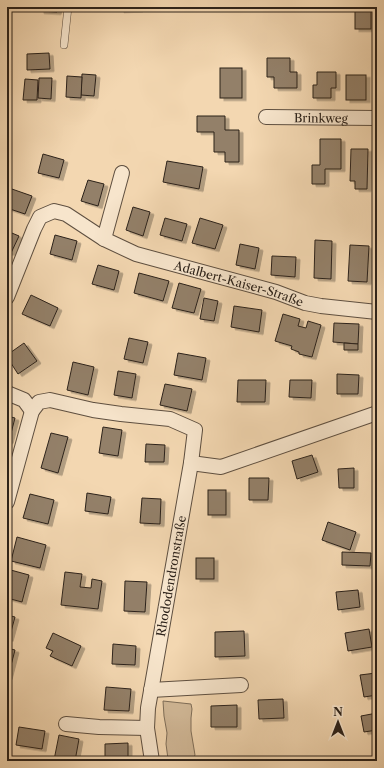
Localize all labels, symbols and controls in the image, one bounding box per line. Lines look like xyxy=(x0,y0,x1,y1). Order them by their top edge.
street label: Brinkweg xyxy=(294,110,349,125)
street label: Adalbert-Kaiser-Straße xyxy=(172,257,306,309)
street label: Rhododendronstraße xyxy=(153,514,189,638)
north arrow xyxy=(318,702,358,742)
text: N xyxy=(333,705,343,719)

